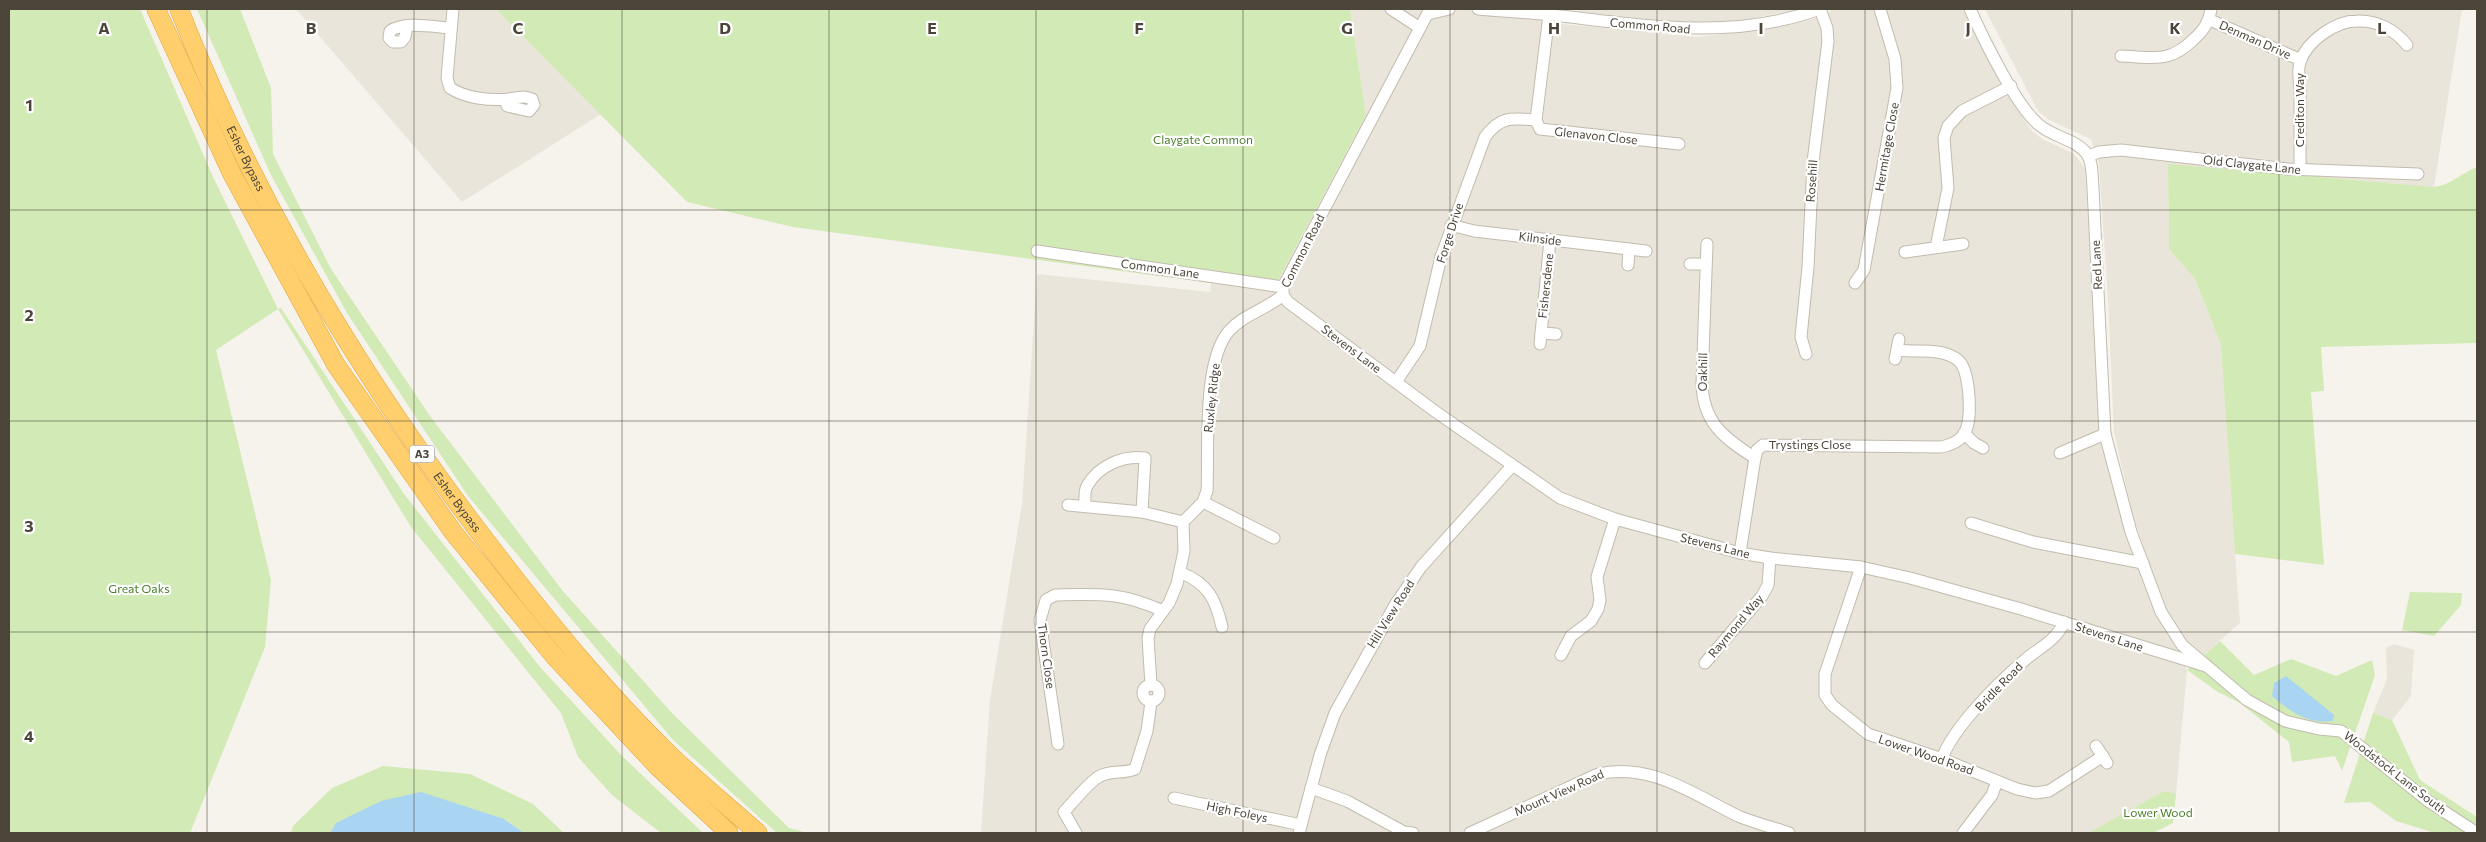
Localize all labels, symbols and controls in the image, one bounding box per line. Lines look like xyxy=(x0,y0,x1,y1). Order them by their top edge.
street label: Common Road xyxy=(1609,15,1691,35)
street label: Denman Drive xyxy=(2217,17,2293,61)
text: A xyxy=(98,18,110,37)
text: B xyxy=(306,18,317,37)
text: C xyxy=(513,18,524,37)
text: D xyxy=(719,18,731,37)
text: E xyxy=(927,18,937,37)
text: F xyxy=(1134,18,1144,37)
text: G xyxy=(1341,18,1353,37)
text: H xyxy=(1548,18,1560,37)
text: I xyxy=(1758,18,1764,37)
text: J xyxy=(1965,18,1971,37)
text: K xyxy=(2169,18,2181,37)
text: L xyxy=(2377,18,2387,37)
street label: Crediton Way xyxy=(2292,73,2306,147)
text: 1 xyxy=(25,95,33,114)
street label: Hermitage Close xyxy=(1871,101,1901,192)
street label: Esher Bypass xyxy=(225,123,269,193)
street label: Glenavon Close xyxy=(1554,124,1638,146)
park label: Claygate Common xyxy=(1153,132,1253,146)
street label: Old Claygate Lane xyxy=(2203,152,2302,176)
street label: Rosehill xyxy=(1803,159,1819,203)
street label: Forge Drive xyxy=(1433,201,1465,265)
street label: Common Road xyxy=(1278,211,1327,290)
street label: Kilnside xyxy=(1518,228,1562,248)
street label: Red Lane xyxy=(2088,240,2104,290)
street label: Fishersdene xyxy=(1535,253,1555,319)
street label: Common Lane xyxy=(1120,256,1200,280)
text: 2 xyxy=(24,305,34,324)
street label: Stevens Lane xyxy=(1319,321,1384,375)
street label: Oakhill xyxy=(1695,353,1709,391)
street label: Ruxley Ridge xyxy=(1200,363,1222,433)
street label: Trystings Close xyxy=(1769,437,1851,451)
road number: A3 xyxy=(410,446,434,462)
street label: Esher Bypass xyxy=(431,469,485,535)
text: 3 xyxy=(24,516,34,535)
street label: Stevens Lane xyxy=(1679,530,1751,560)
street label: Hill View Road xyxy=(1364,577,1417,650)
park label: Great Oaks xyxy=(108,581,170,595)
street label: Raymond Way xyxy=(1705,591,1766,660)
street label: Stevens Lane xyxy=(2073,618,2145,654)
street label: Thorn Close xyxy=(1035,622,1059,689)
street label: Bridle Road xyxy=(1972,659,2025,714)
text: 4 xyxy=(24,726,34,745)
street label: Woodstock Lane South xyxy=(2342,728,2450,817)
street label: Lower Wood Road xyxy=(1877,731,1976,777)
street label: Mount View Road xyxy=(1512,766,1606,818)
street label: High Foleys xyxy=(1205,798,1269,824)
park label: Lower Wood xyxy=(2123,805,2193,819)

